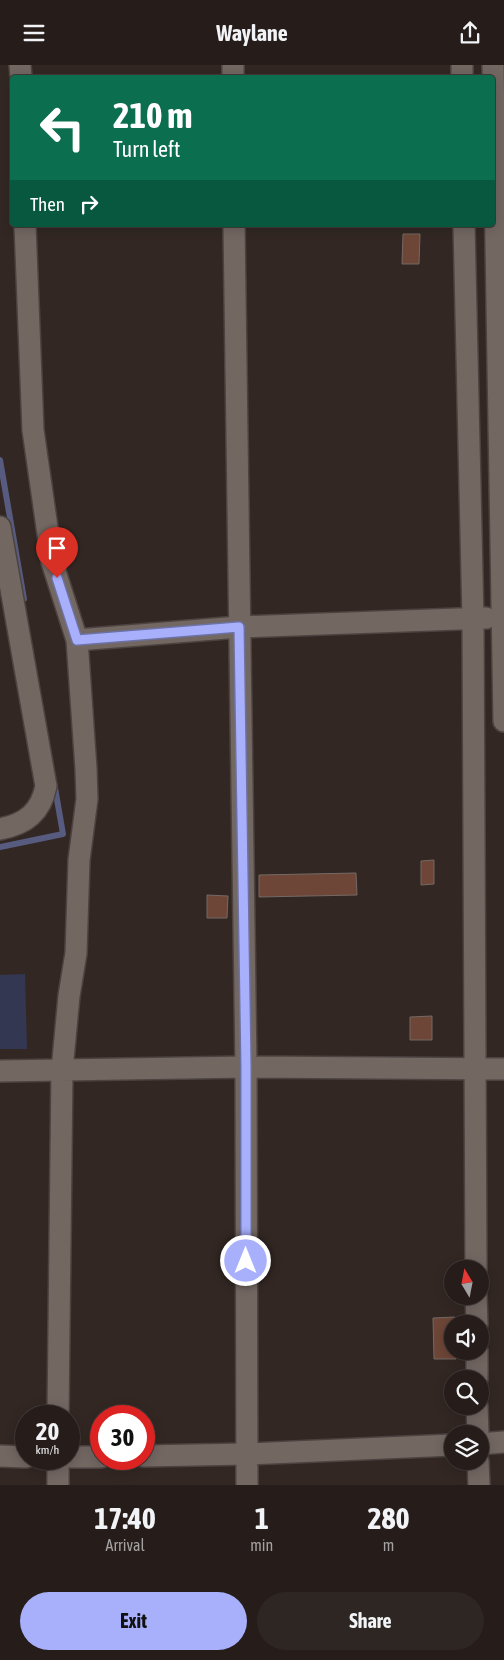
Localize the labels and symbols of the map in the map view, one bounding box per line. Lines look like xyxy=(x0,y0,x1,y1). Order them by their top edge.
pin xyxy=(36,527,78,578)
position arrow xyxy=(219,1234,271,1286)
north arrow xyxy=(444,1260,489,1305)
speed limit sign: 30 xyxy=(90,1405,155,1470)

